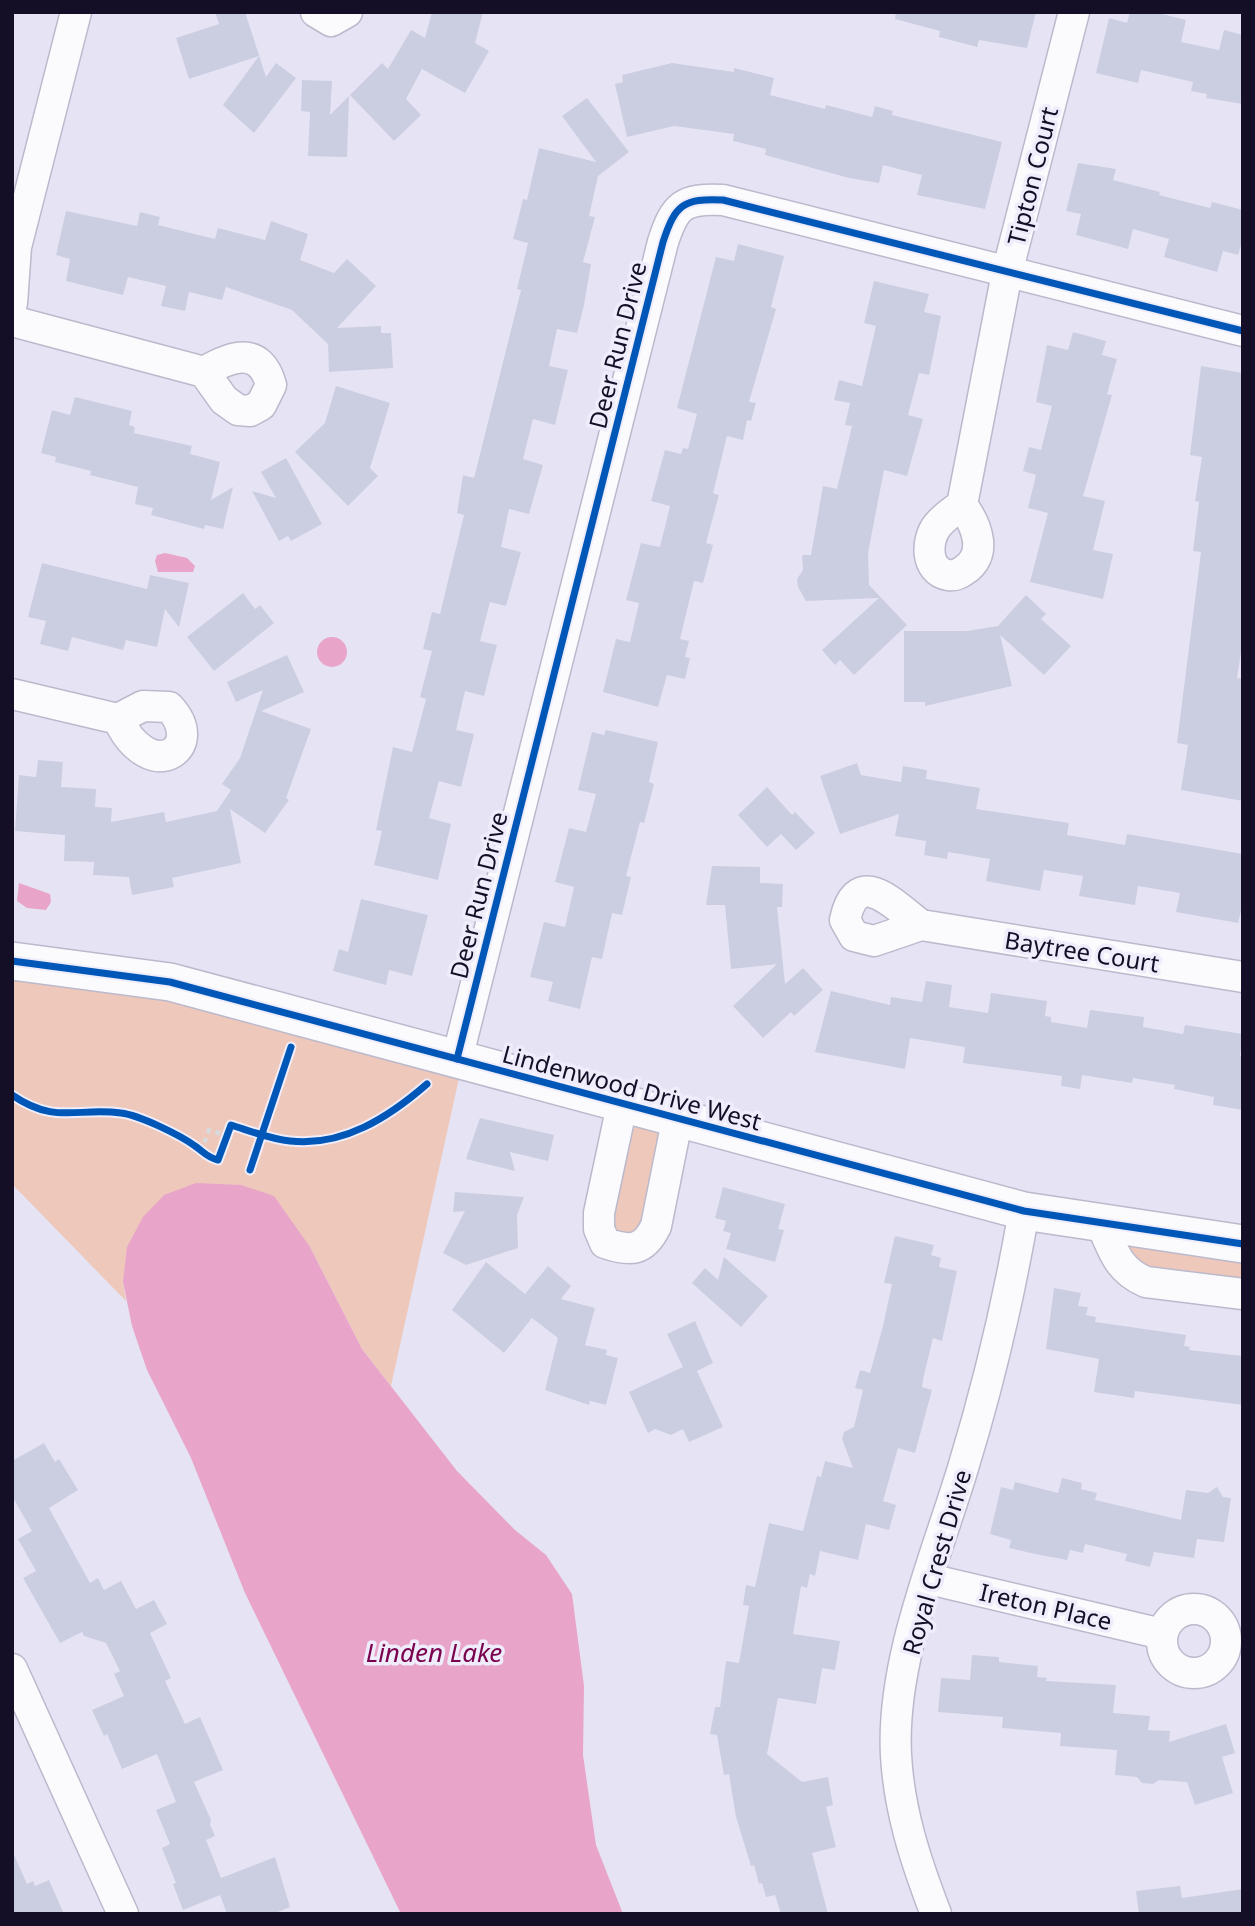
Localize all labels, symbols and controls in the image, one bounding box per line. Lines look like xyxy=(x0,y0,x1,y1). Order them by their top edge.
street label: Tipton Court xyxy=(999,103,1065,249)
street label: Deer Run Drive xyxy=(580,258,654,432)
street label: Deer Run Drive xyxy=(441,808,515,982)
street label: Baytree Court xyxy=(1002,923,1162,980)
street label: Lindenwood Drive West xyxy=(499,1037,765,1138)
street label: Royal Crest Drive xyxy=(894,1466,978,1658)
street label: Ireton Place xyxy=(977,1575,1115,1637)
water label: Linden Lake xyxy=(366,1634,502,1670)

